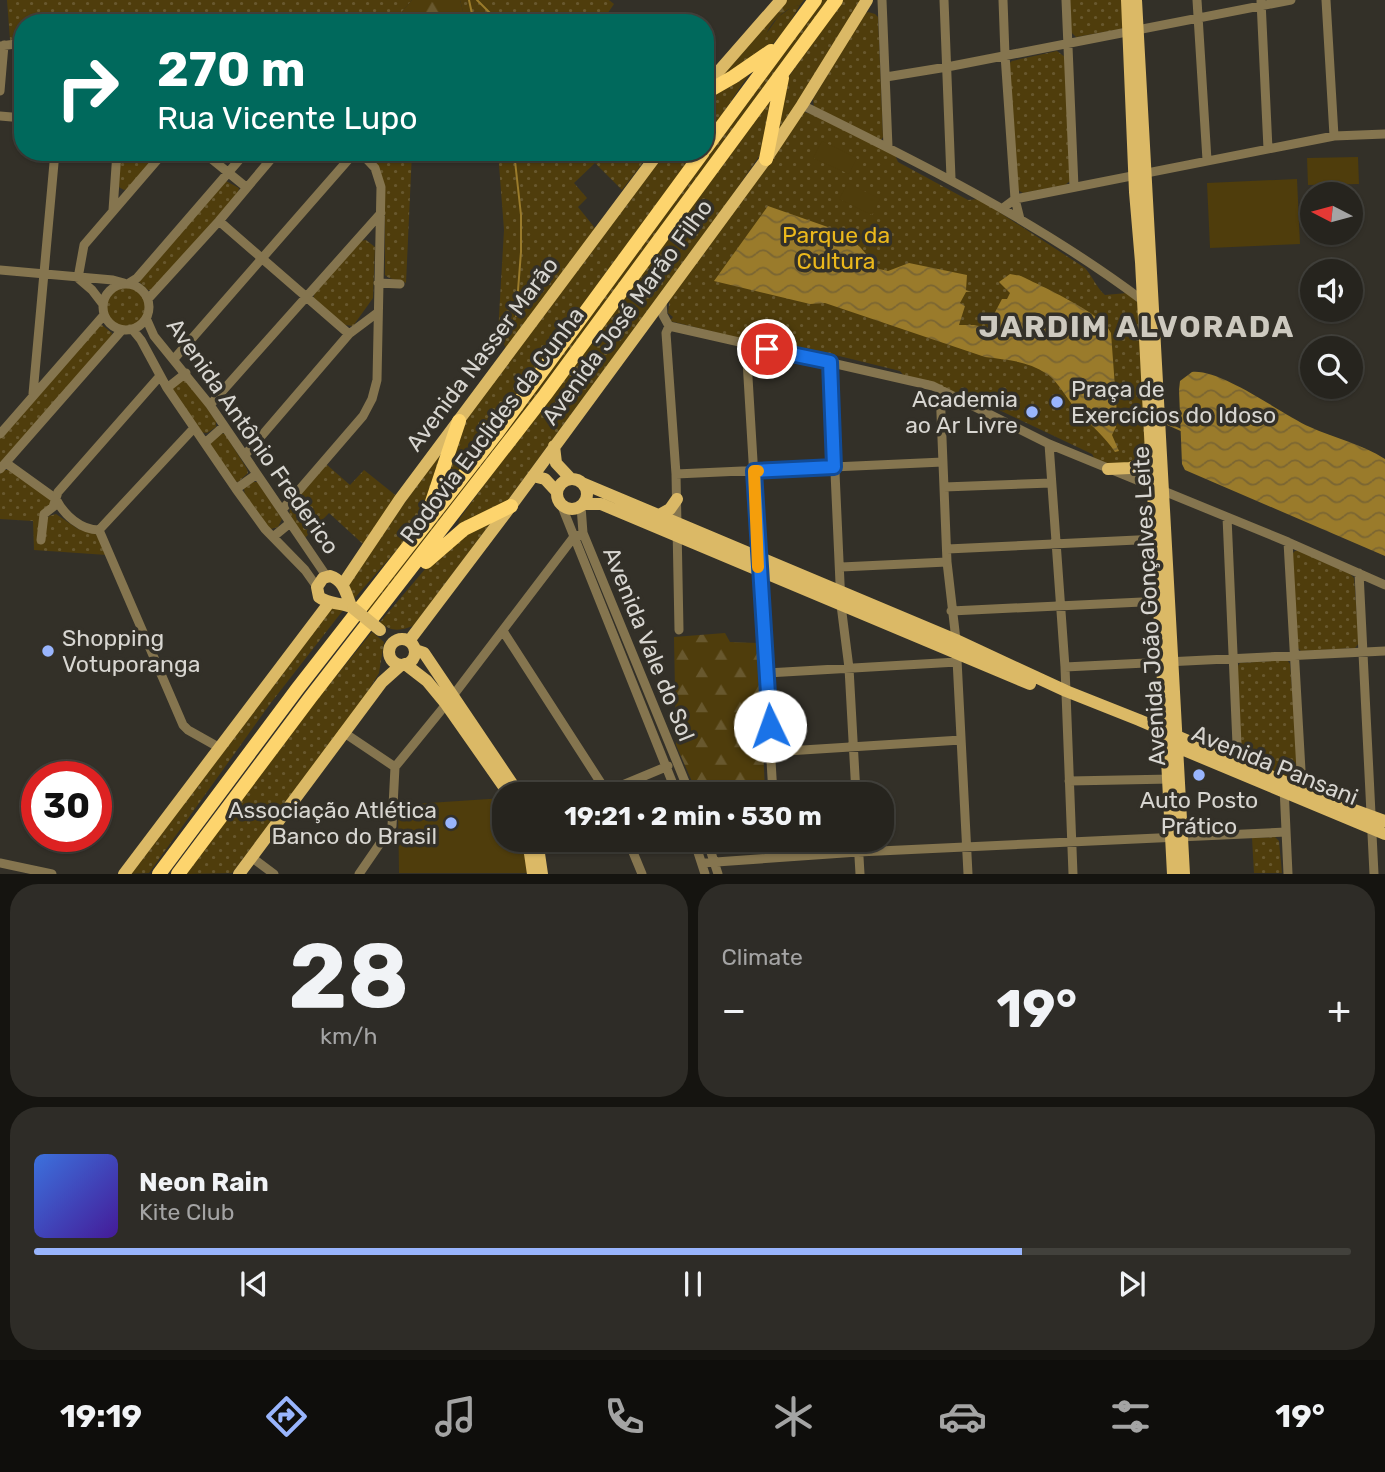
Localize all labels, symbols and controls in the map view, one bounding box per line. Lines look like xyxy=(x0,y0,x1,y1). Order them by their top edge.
text: 270 m xyxy=(157,40,306,98)
icon: right xyxy=(42,42,133,133)
text: Rua Vicente Lupo xyxy=(157,99,418,137)
north arrow xyxy=(1300,182,1363,245)
map controls xyxy=(1300,182,1363,399)
street label: Avenida José Marão Filho xyxy=(536,194,718,430)
park label: Parque da Cultura xyxy=(782,221,890,275)
street label: Avenida Nasser Marão xyxy=(400,251,564,457)
button: sound xyxy=(1300,259,1363,322)
street label: Rodovia Euclides da Cunha xyxy=(394,301,590,549)
district label: JARDIM ALVORADA xyxy=(979,309,1295,345)
street label: Avenida Antônio Frederico xyxy=(161,313,345,559)
pin xyxy=(737,319,797,379)
icon: arrive xyxy=(748,330,786,368)
button: search xyxy=(1300,336,1363,399)
place label: Praça de Exercícios do Idoso xyxy=(1071,375,1276,429)
place label: Academia ao Ar Livre xyxy=(905,385,1018,439)
marker: Praça de Exercícios do Idoso xyxy=(1049,394,1065,410)
marker: Academia ao Ar Livre xyxy=(1024,404,1040,420)
street label: Avenida João Gonçalves Leite xyxy=(1127,445,1171,767)
street label: Avenida Vale do Sol xyxy=(597,543,701,745)
place label: Shopping Votuporanga xyxy=(62,624,200,678)
marker: Shopping Votuporanga xyxy=(40,643,56,659)
position arrow xyxy=(733,689,807,763)
street label: Avenida Pansani xyxy=(1188,719,1362,811)
speed limit sign: 30 xyxy=(21,761,112,852)
marker: Auto Posto Prático xyxy=(1191,767,1207,783)
place label: Auto Posto Prático xyxy=(1140,786,1258,840)
place label: Associação Atlética Banco do Brasil xyxy=(228,796,437,850)
text: 19:21 · 2 min · 530 m xyxy=(564,801,822,832)
marker: Associação Atlética Banco do Brasil xyxy=(443,815,459,831)
text: 28 xyxy=(288,922,409,1030)
text: Climate xyxy=(722,943,803,971)
text: 19° xyxy=(996,978,1077,1040)
text: − xyxy=(722,987,746,1033)
text: + xyxy=(1327,987,1351,1033)
text: km/h xyxy=(320,1022,377,1050)
text: Neon Rain xyxy=(139,1167,269,1198)
text: Kite Club xyxy=(139,1198,234,1226)
icon: previous xyxy=(235,1265,273,1303)
icon: pause xyxy=(674,1265,712,1303)
icon: next xyxy=(1113,1265,1151,1303)
icon: directions xyxy=(262,1392,311,1441)
icon: music xyxy=(431,1392,480,1441)
icon: phone xyxy=(600,1392,649,1441)
icon: climate xyxy=(769,1392,818,1441)
icon: car xyxy=(938,1392,987,1441)
icon: filters xyxy=(1106,1392,1155,1441)
text: 19:19 xyxy=(60,1397,142,1435)
text: 19° xyxy=(1275,1397,1325,1435)

